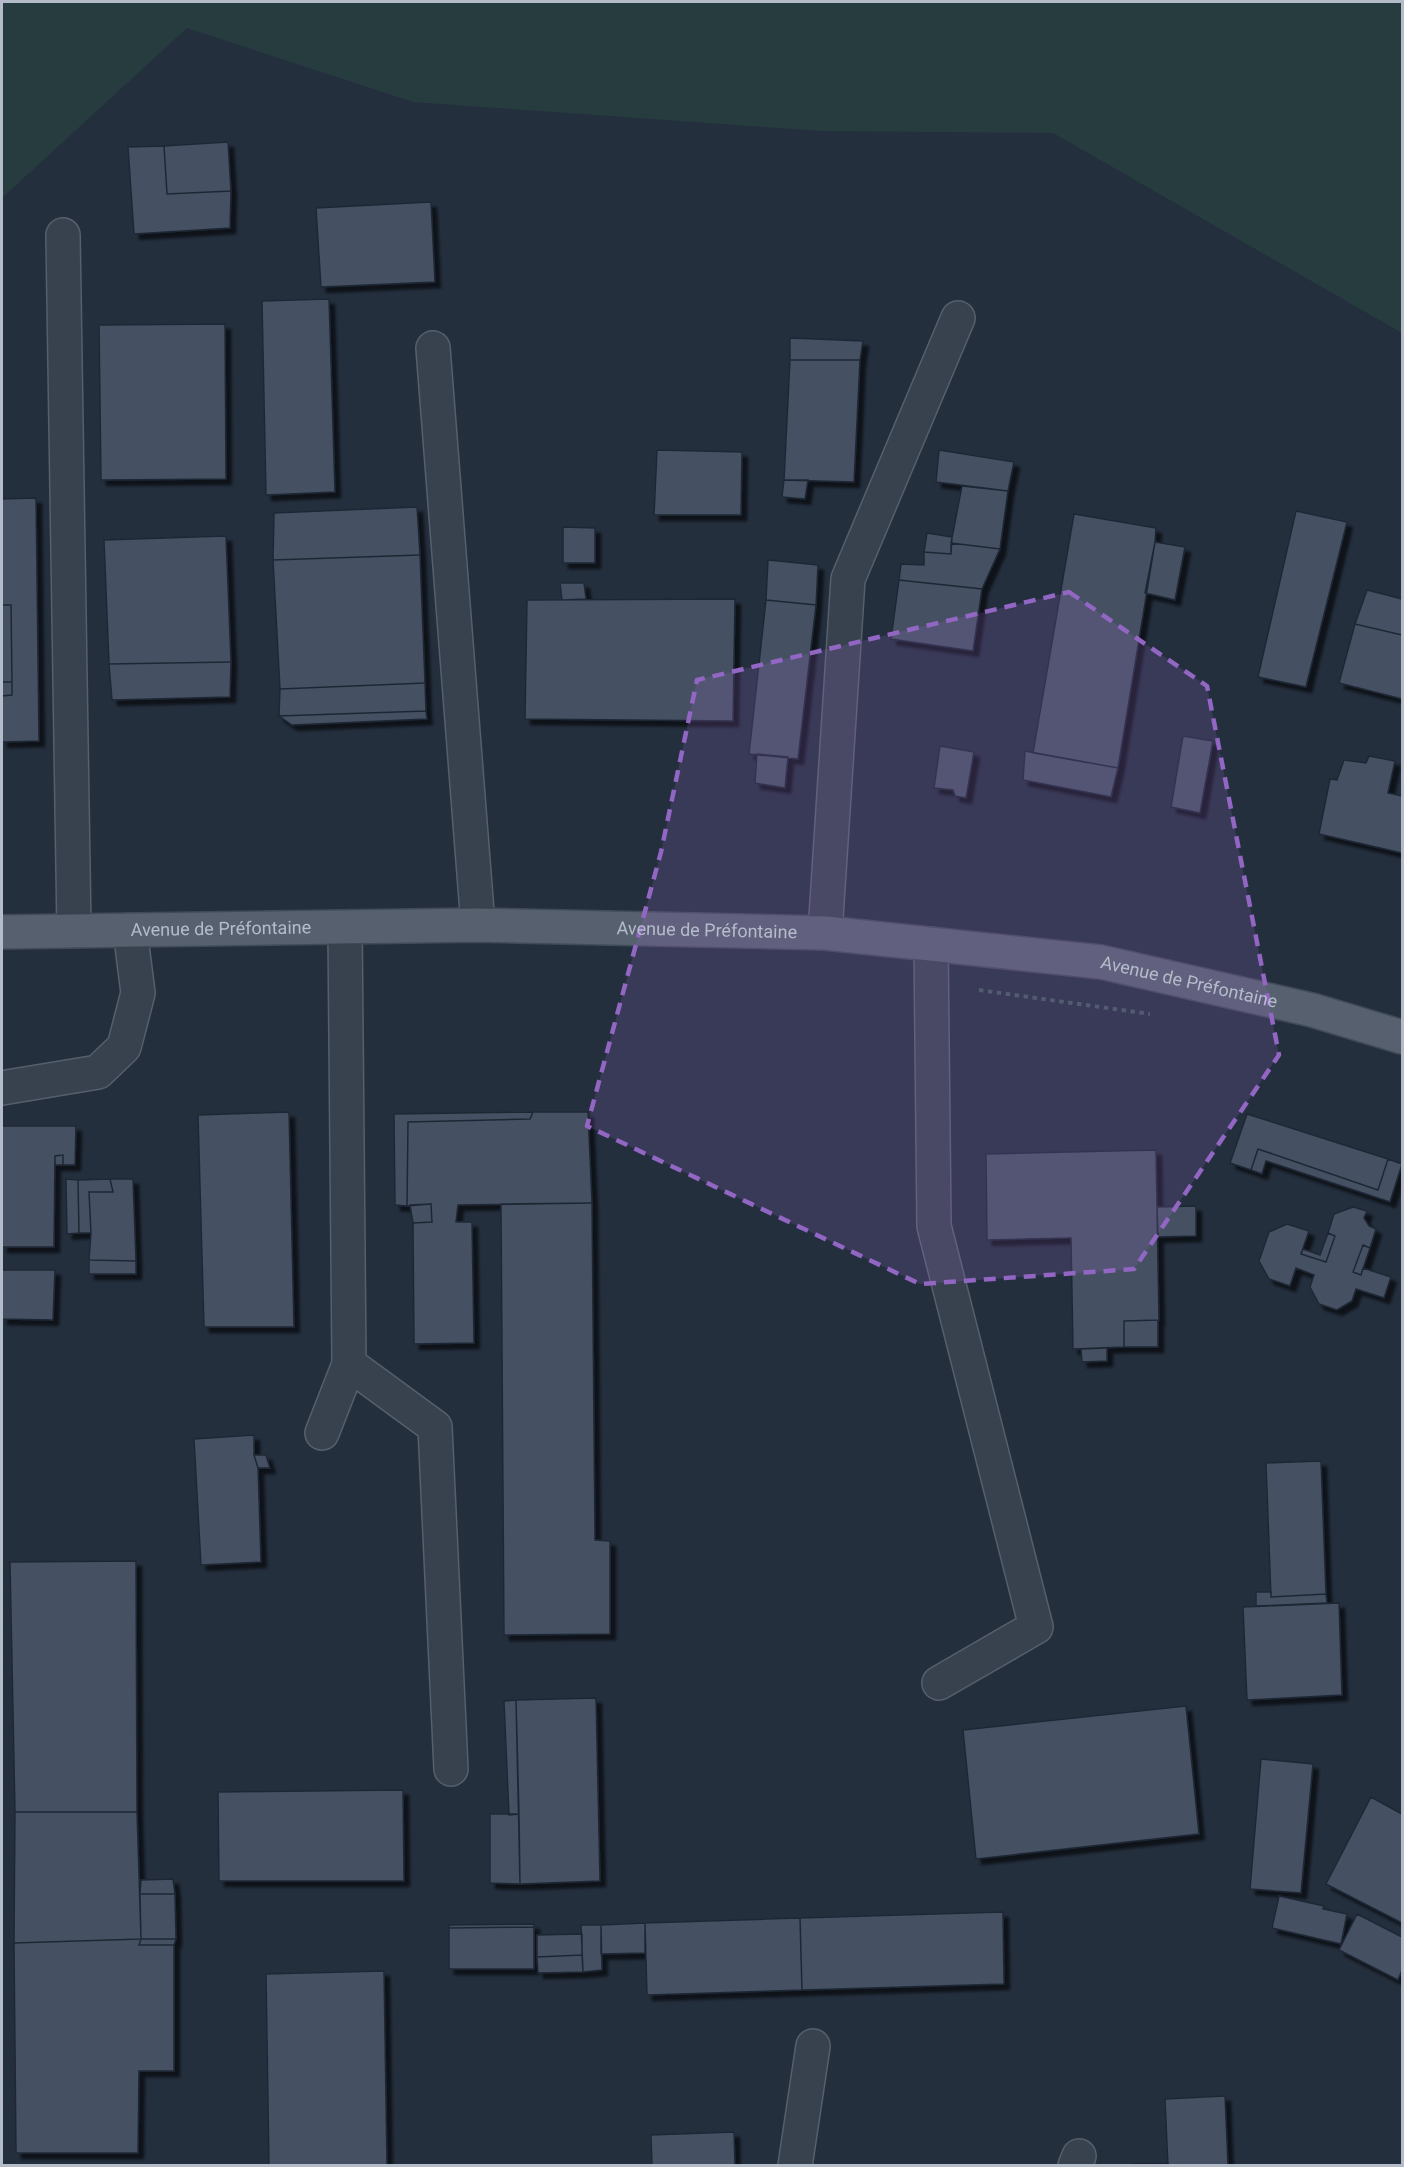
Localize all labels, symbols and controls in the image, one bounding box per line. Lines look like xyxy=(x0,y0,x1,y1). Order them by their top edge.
street label: Avenue de Préfontaine xyxy=(131,916,311,940)
street label: Avenue de Préfontaine xyxy=(616,917,797,942)
street label: Avenue de Préfontaine xyxy=(1099,951,1280,1012)

